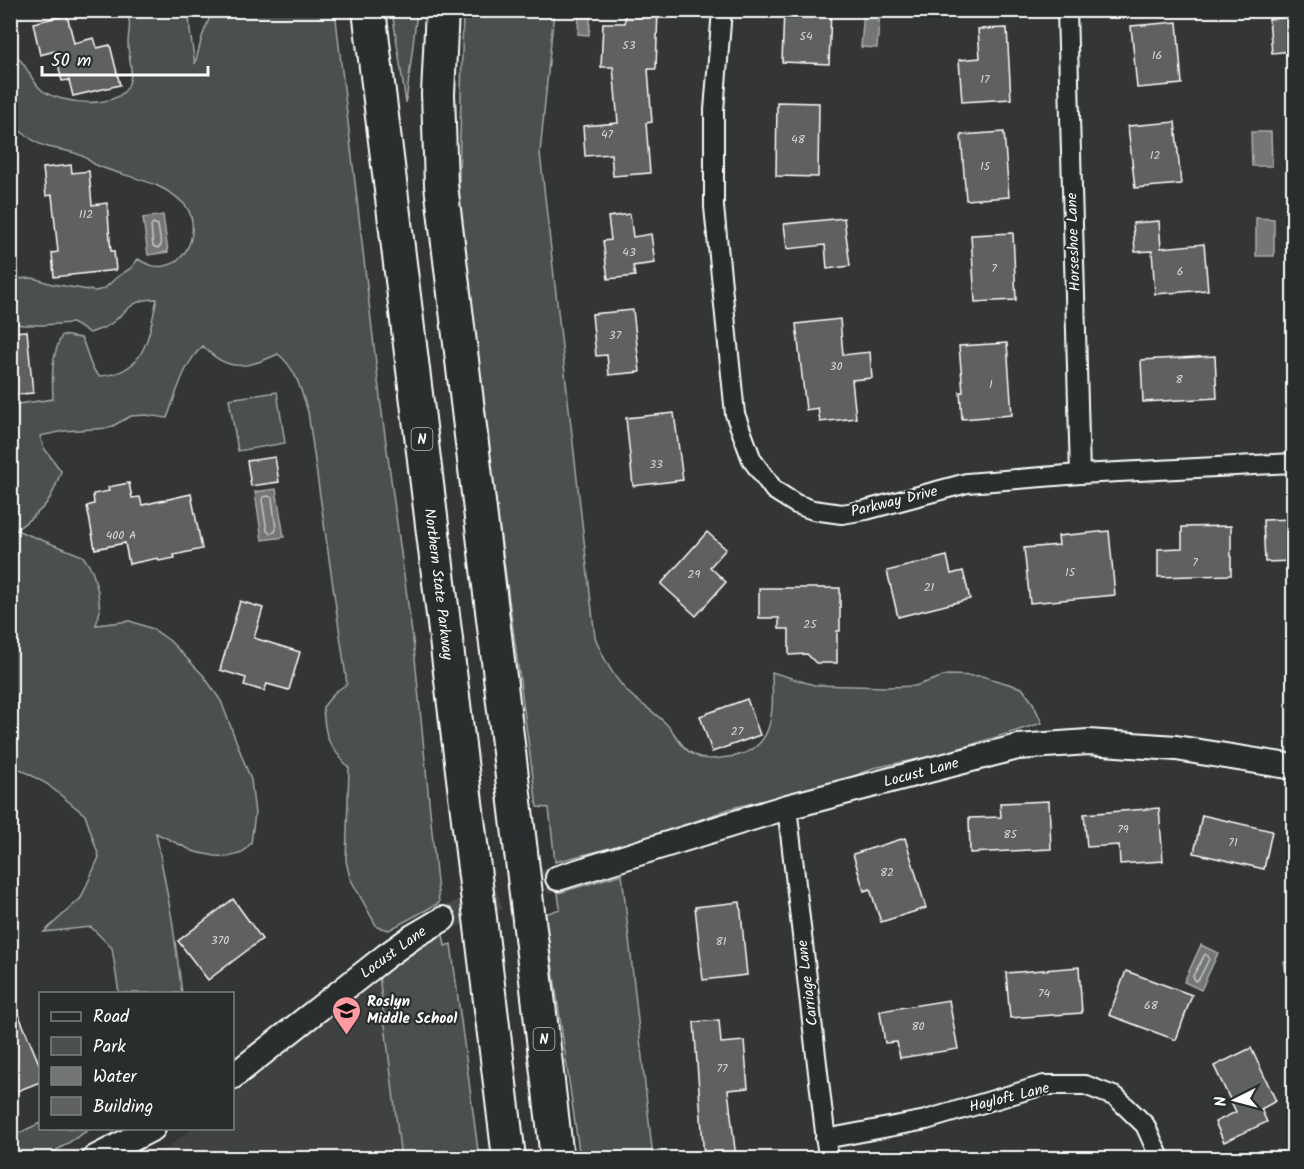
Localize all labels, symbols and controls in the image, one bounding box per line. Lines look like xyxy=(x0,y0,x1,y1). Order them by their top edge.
house number: 54 xyxy=(799,27,813,46)
house number: 53 xyxy=(622,36,636,55)
scale bar xyxy=(42,39,208,77)
house number: 16 xyxy=(1152,46,1162,65)
text: 50 m xyxy=(51,47,91,76)
house number: 17 xyxy=(980,70,990,89)
house number: 47 xyxy=(601,125,614,144)
house number: 48 xyxy=(791,130,806,149)
house number: 12 xyxy=(1150,146,1160,165)
house number: 15 xyxy=(980,157,992,176)
street label: Horseshoe Lane xyxy=(1060,192,1088,292)
house number: 112 xyxy=(79,205,93,224)
house number: 43 xyxy=(622,243,636,262)
house number: 7 xyxy=(991,259,997,278)
house number: 6 xyxy=(1177,262,1183,281)
house number: 37 xyxy=(609,326,622,345)
house number: 30 xyxy=(830,357,842,376)
house number: 8 xyxy=(1175,370,1183,389)
house number: 1 xyxy=(989,375,993,394)
road number: N xyxy=(412,428,432,450)
house number: 33 xyxy=(649,455,663,474)
street label: Parkway Drive xyxy=(848,480,940,524)
street label: Northern State Parkway xyxy=(417,507,459,662)
house number: 400 A xyxy=(106,526,136,545)
house number: 7 xyxy=(1192,553,1198,572)
house number: 15 xyxy=(1065,563,1077,582)
house number: 29 xyxy=(688,565,701,584)
house number: 21 xyxy=(924,578,935,597)
house number: 25 xyxy=(803,615,818,634)
house number: 27 xyxy=(731,722,744,741)
street label: Locust Lane xyxy=(881,751,962,795)
house number: 79 xyxy=(1117,820,1129,839)
house number: 85 xyxy=(1003,825,1018,844)
house number: 71 xyxy=(1228,833,1238,852)
house number: 82 xyxy=(880,863,894,882)
street label: Locust Lane xyxy=(355,920,432,985)
house number: 370 xyxy=(211,931,229,950)
house number: 81 xyxy=(716,932,727,951)
street label: Carriage Lane xyxy=(791,938,825,1027)
house number: 74 xyxy=(1038,984,1050,1003)
place label: Roslyn Middle School xyxy=(367,990,457,1031)
legend xyxy=(39,992,234,1130)
school or university icon: Roslyn Middle School xyxy=(330,994,362,1036)
house number: 68 xyxy=(1144,996,1159,1015)
text: Road xyxy=(93,1003,130,1032)
house number: 80 xyxy=(911,1017,925,1036)
road number: N xyxy=(534,1028,554,1050)
text: Park xyxy=(93,1033,126,1062)
house number: 77 xyxy=(716,1059,728,1078)
text: Water xyxy=(93,1063,138,1092)
north arrow xyxy=(1205,1070,1265,1130)
street label: Hayloft Lane xyxy=(967,1076,1052,1120)
text: Building xyxy=(93,1093,153,1122)
text: N xyxy=(1209,1095,1235,1108)

